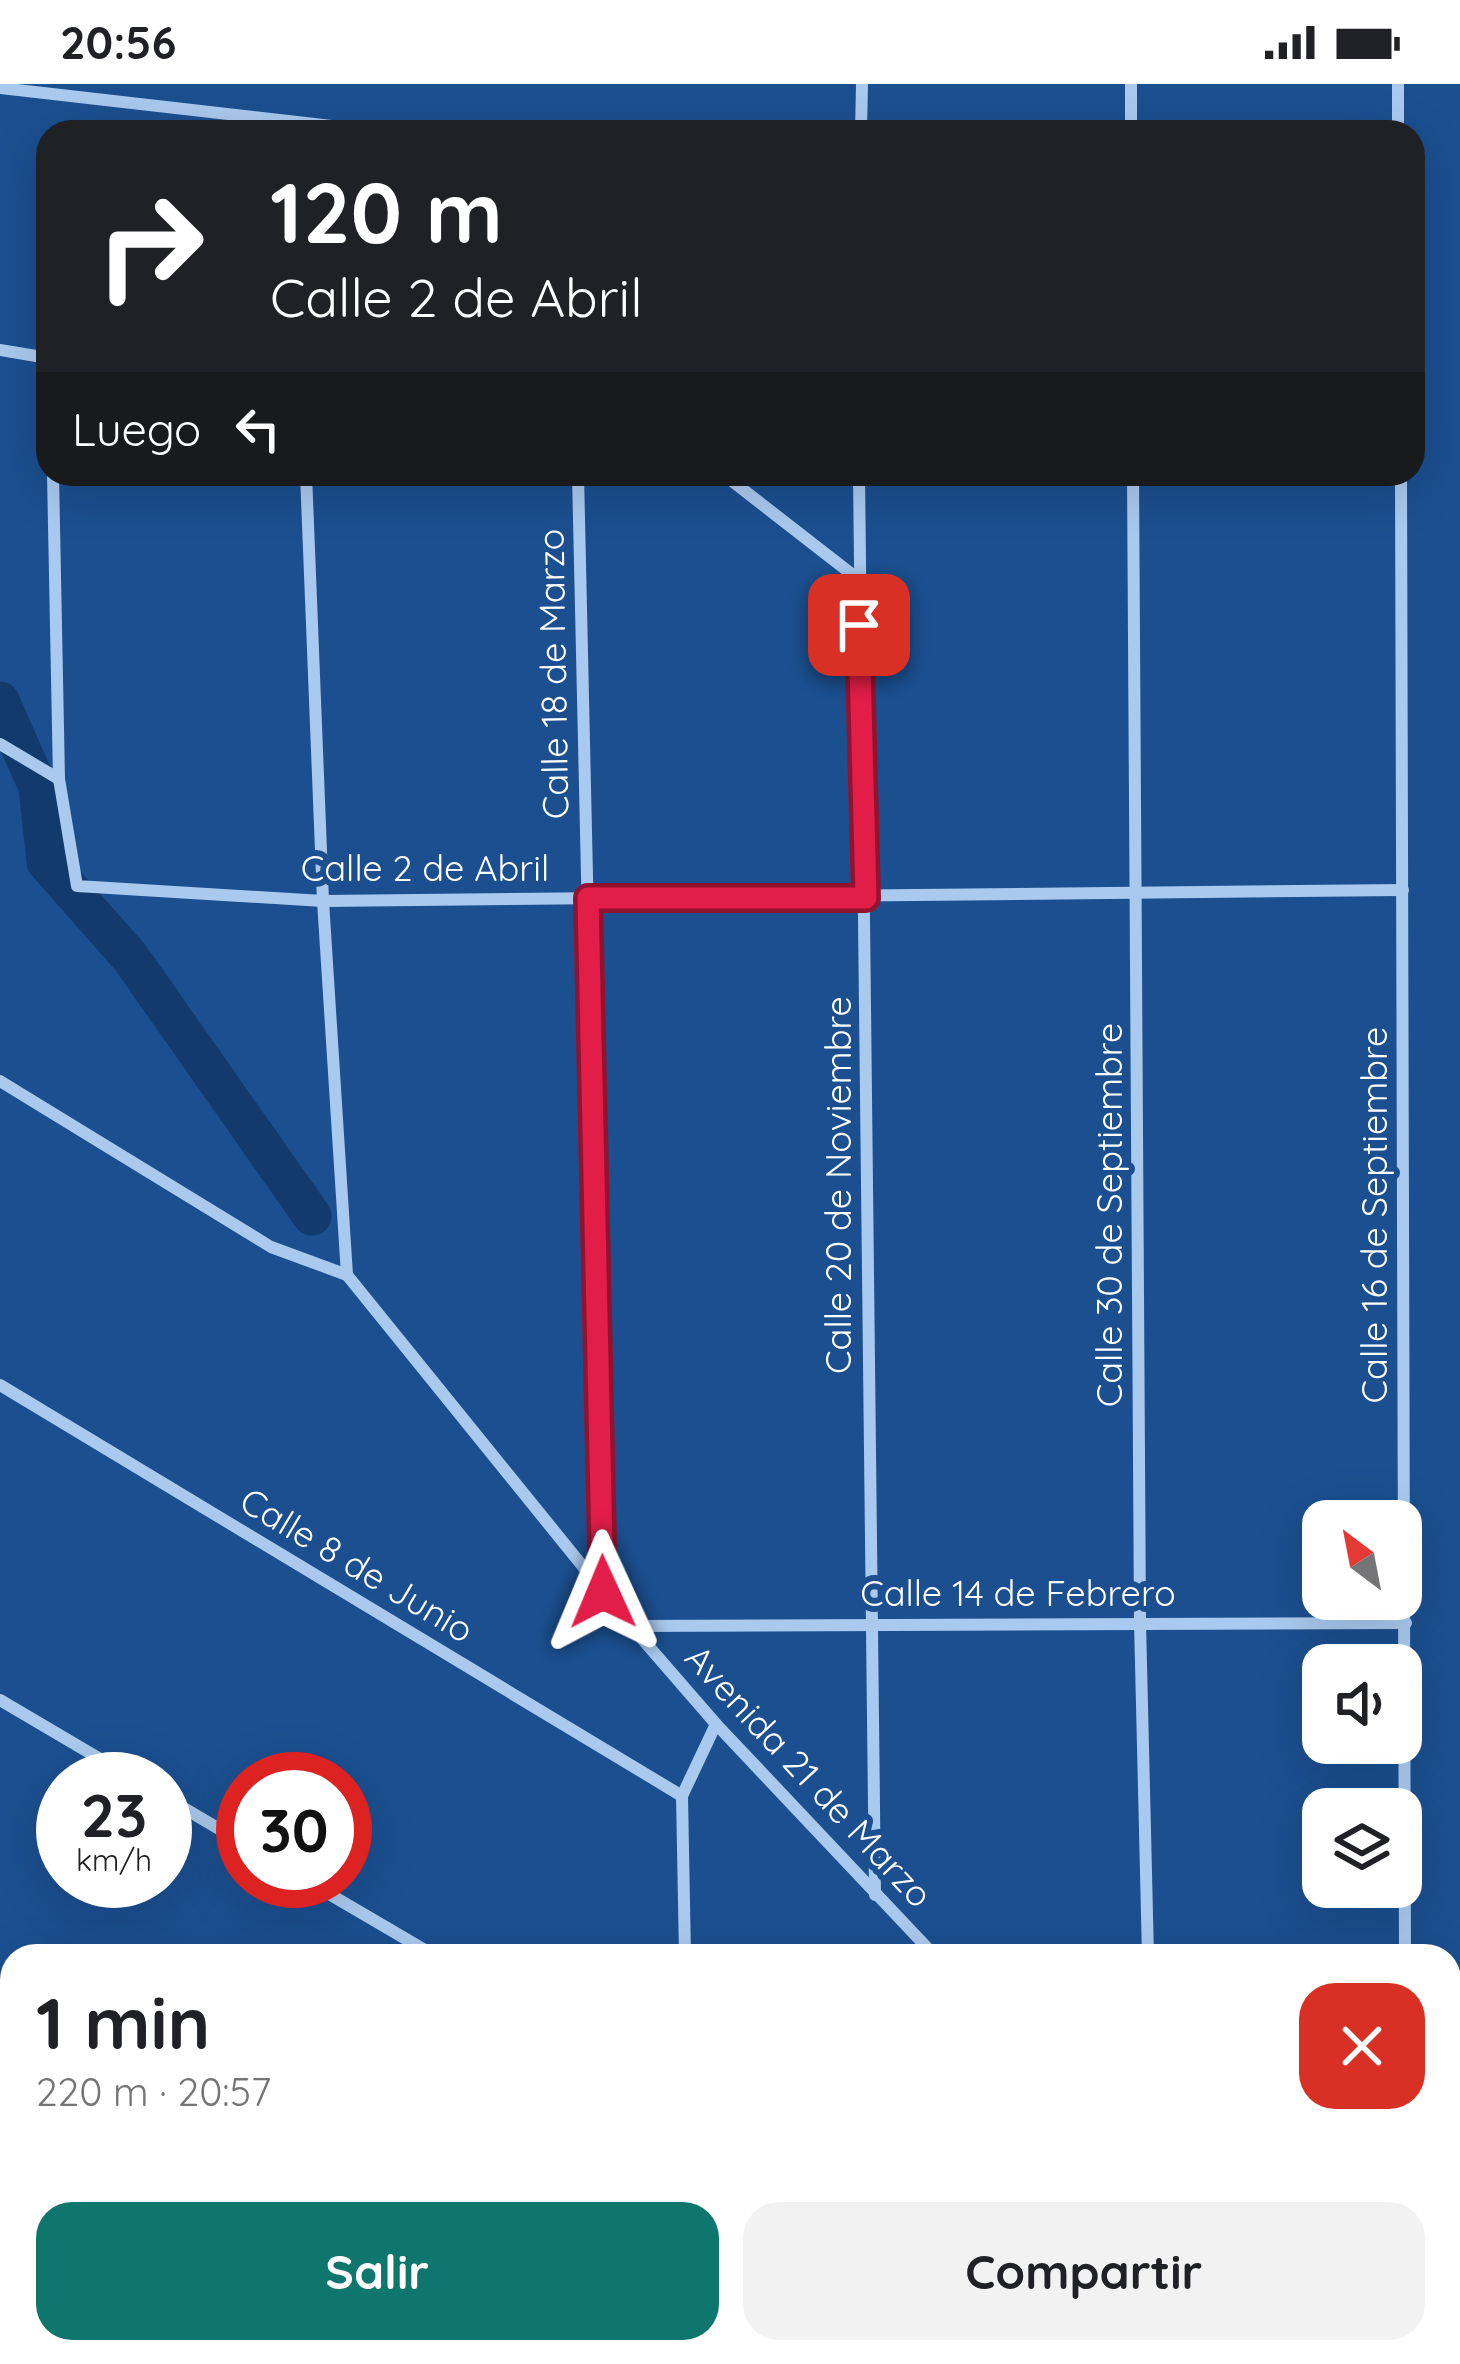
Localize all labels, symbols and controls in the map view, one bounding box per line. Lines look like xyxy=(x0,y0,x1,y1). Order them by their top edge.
text: 20:56 xyxy=(60,14,176,70)
text: 120 m xyxy=(270,159,503,264)
icon: right xyxy=(72,168,228,324)
text: Calle 2 de Abril xyxy=(270,263,643,331)
icon: left xyxy=(225,396,291,462)
text: Luego xyxy=(72,401,201,457)
street label: Calle 18 de Marzo xyxy=(527,528,578,820)
pin xyxy=(808,574,910,676)
icon: arrive xyxy=(826,592,892,658)
street label: Calle 2 de Abril xyxy=(301,845,549,890)
street label: Calle 20 de Noviembre xyxy=(815,996,860,1374)
street label: Calle 30 de Septiembre xyxy=(1086,1023,1131,1407)
street label: Calle 16 de Septiembre xyxy=(1351,1027,1396,1403)
street label: Calle 8 de Junio xyxy=(232,1477,482,1652)
north arrow xyxy=(1302,1500,1422,1620)
map controls xyxy=(1302,1500,1422,1908)
position arrow xyxy=(540,1529,666,1655)
street label: Calle 14 de Febrero xyxy=(860,1570,1176,1615)
street label: Avenida 21 de Marzo xyxy=(676,1635,943,1916)
button: sound xyxy=(1302,1644,1422,1764)
speed limit sign: 30 xyxy=(216,1752,372,1908)
text: 23 xyxy=(81,1777,147,1852)
button: layers xyxy=(1302,1788,1422,1908)
text: km/h xyxy=(76,1841,152,1879)
text: 1 min xyxy=(36,1977,210,2067)
button: close xyxy=(1299,1983,1425,2109)
text: 220 m · 20:57 xyxy=(36,2067,271,2116)
button: Salir xyxy=(36,2202,719,2340)
button: Compartir xyxy=(743,2202,1425,2340)

